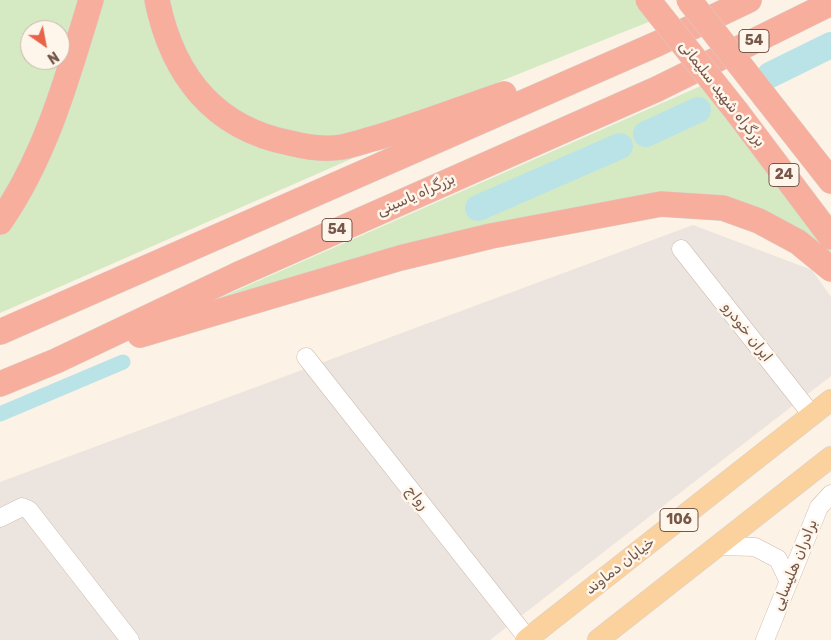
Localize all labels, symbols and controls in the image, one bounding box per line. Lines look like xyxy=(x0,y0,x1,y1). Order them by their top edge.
north arrow xyxy=(20,20,70,70)
road number: 54 xyxy=(739,29,769,52)
street label: بزرگراه شهید سلیمانی xyxy=(675,37,769,151)
text: N xyxy=(44,47,62,67)
road number: 24 xyxy=(769,164,799,186)
street label: بزرگراه یاسینی xyxy=(374,170,458,220)
road number: 54 xyxy=(322,218,352,242)
street label: ایران خودرو xyxy=(718,298,776,366)
street label: رواج xyxy=(402,482,432,514)
road number: 106 xyxy=(660,508,698,532)
street label: برادران هلیسایی xyxy=(769,517,821,613)
street label: خیابان دماوند xyxy=(582,533,658,599)

